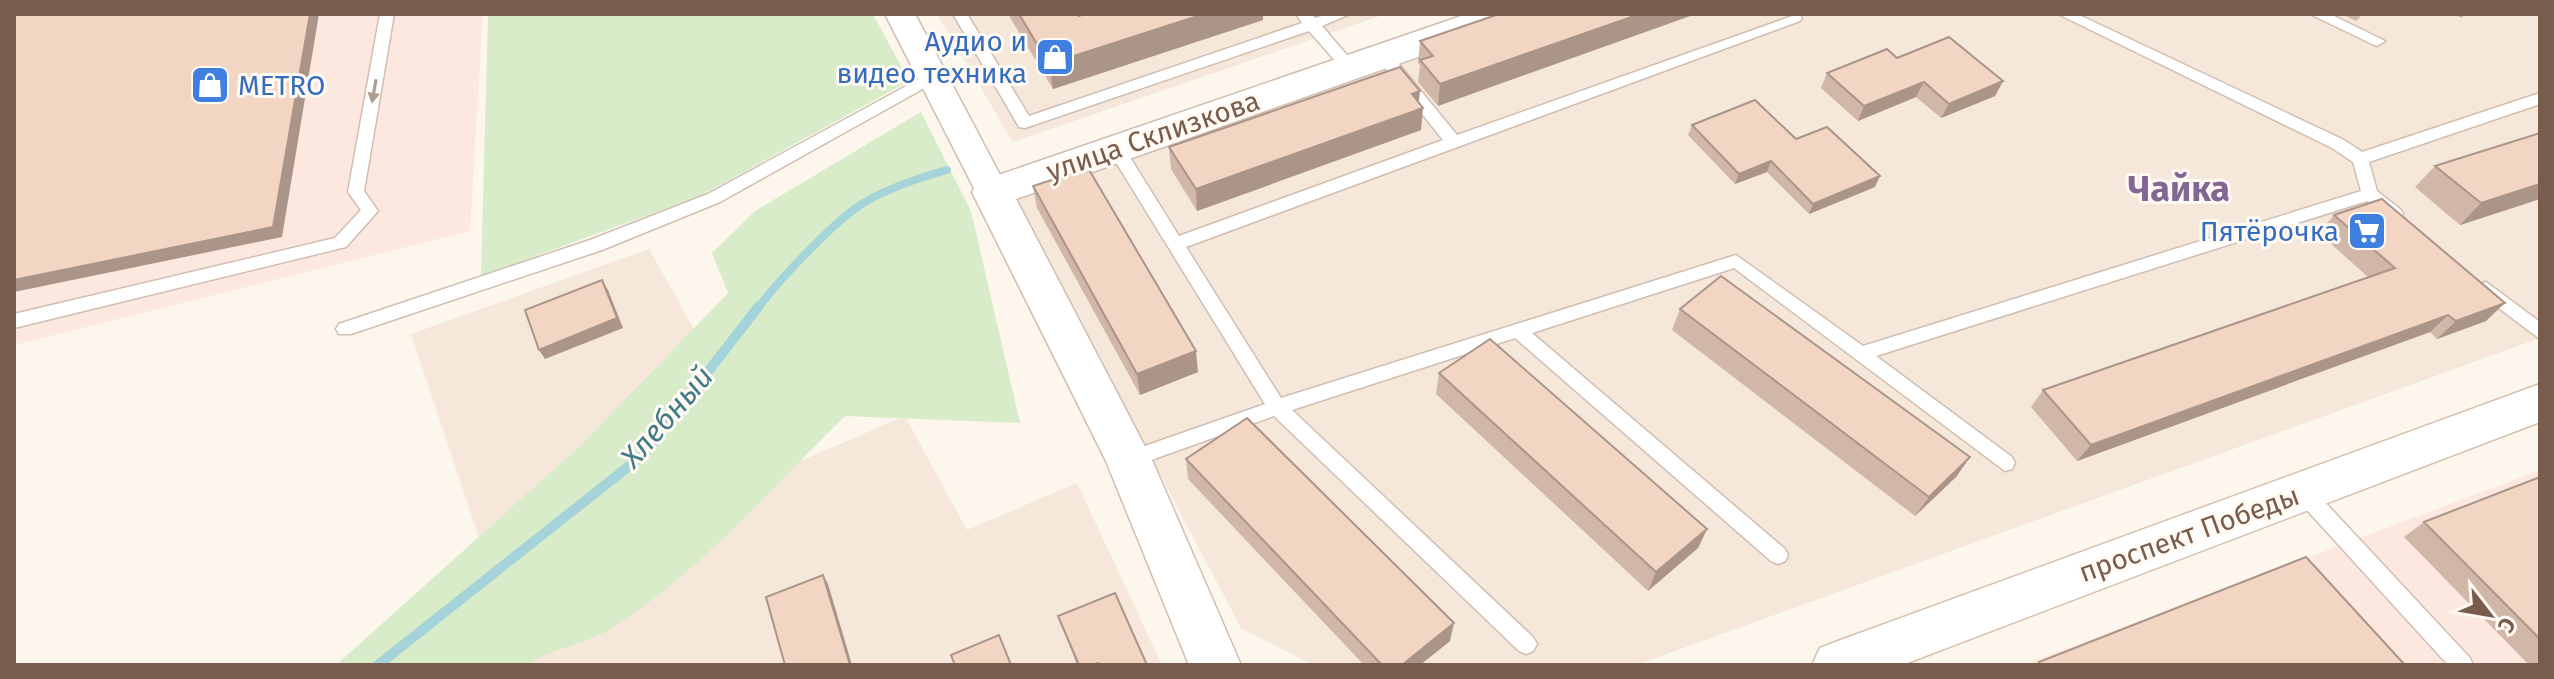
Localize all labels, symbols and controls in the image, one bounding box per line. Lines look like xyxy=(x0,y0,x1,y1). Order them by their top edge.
place label: Аудио и видео техника xyxy=(837,25,1027,90)
shop icon: Аудио и видео техника xyxy=(1034,36,1076,78)
shop icon: METRO xyxy=(189,64,231,106)
place label: METRO xyxy=(238,69,325,102)
one-way arrow xyxy=(367,79,379,104)
street label: улица Склизкова xyxy=(1042,84,1264,188)
district label: Чайка xyxy=(2128,167,2230,211)
supermarket icon: Пятёрочка xyxy=(2346,210,2388,252)
place label: Пятёрочка xyxy=(2200,215,2339,248)
water label: Хлебный xyxy=(613,359,721,476)
street label: проспект Победы xyxy=(2074,479,2304,589)
north arrow xyxy=(2450,575,2530,655)
text: С xyxy=(2492,613,2522,638)

